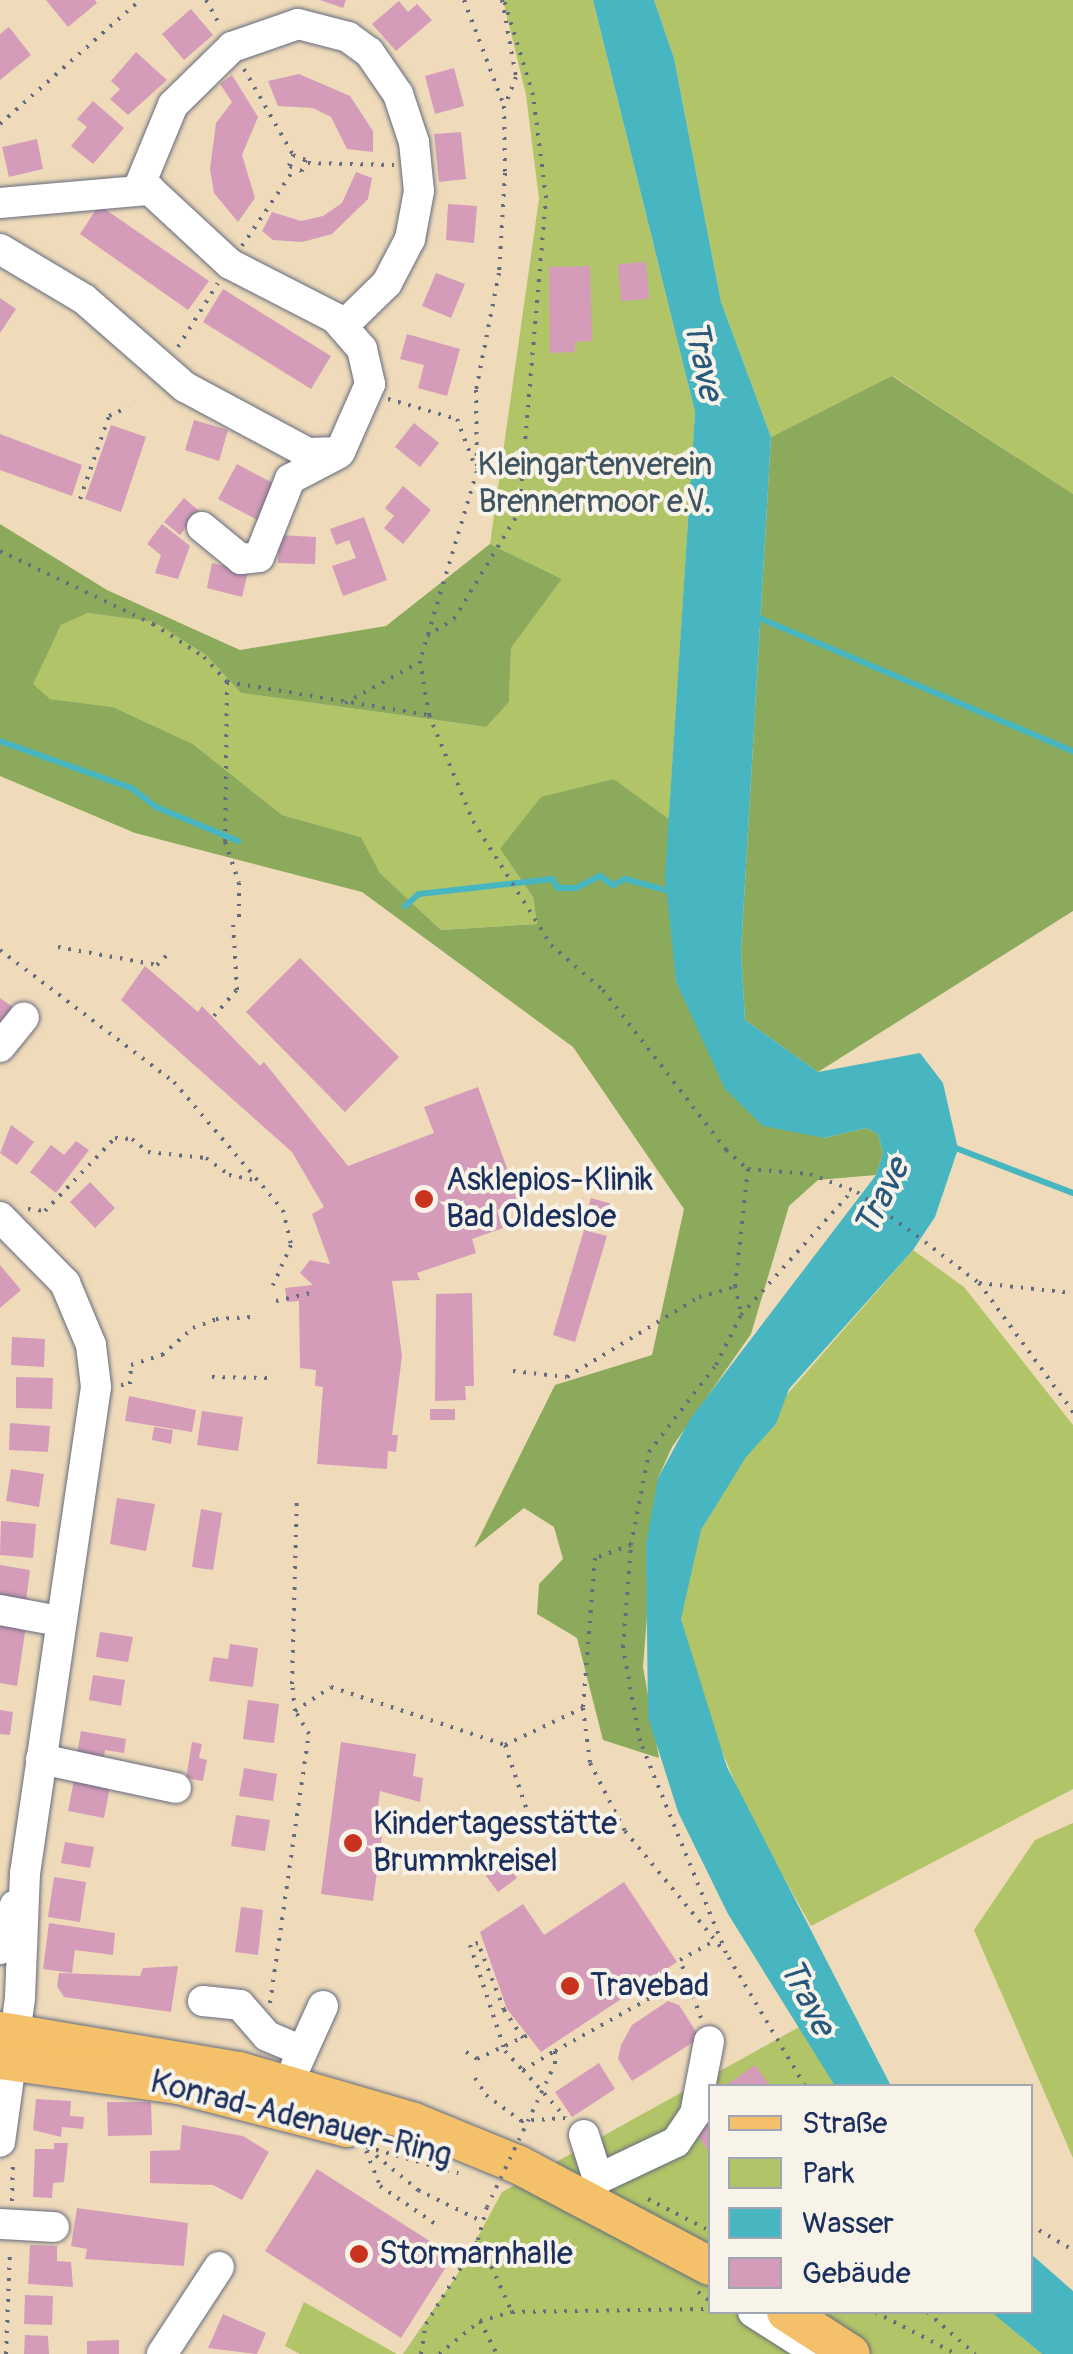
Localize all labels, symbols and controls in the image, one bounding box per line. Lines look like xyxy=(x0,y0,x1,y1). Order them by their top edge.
water label: Trave xyxy=(674,316,732,404)
park label: Kleingartenverein Brennermoor e.V. xyxy=(478,447,712,522)
water label: Trave xyxy=(845,1152,919,1242)
place label: Asklepios-Klinik Bad Oldesloe xyxy=(446,1162,653,1237)
marker: Asklepios-Klinik Bad Oldesloe xyxy=(411,1186,437,1212)
place label: Kindertagesstätte Brummkreisel xyxy=(373,1806,617,1881)
marker: Kindertagesstätte Brummkreisel xyxy=(342,1832,364,1854)
water label: Trave xyxy=(770,1952,844,2042)
place label: Travebad xyxy=(590,1967,710,2005)
marker: Travebad xyxy=(559,1975,581,1997)
street label: Konrad-Adenauer-Ring xyxy=(146,2063,456,2175)
legend xyxy=(708,2084,1033,2314)
text: Straße xyxy=(802,2105,887,2142)
text: Park xyxy=(802,2155,855,2192)
text: Wasser xyxy=(802,2205,894,2242)
place label: Stormarnhalle xyxy=(379,2235,573,2273)
marker: Stormarnhalle xyxy=(348,2243,370,2265)
text: Gebäude xyxy=(802,2255,911,2292)

